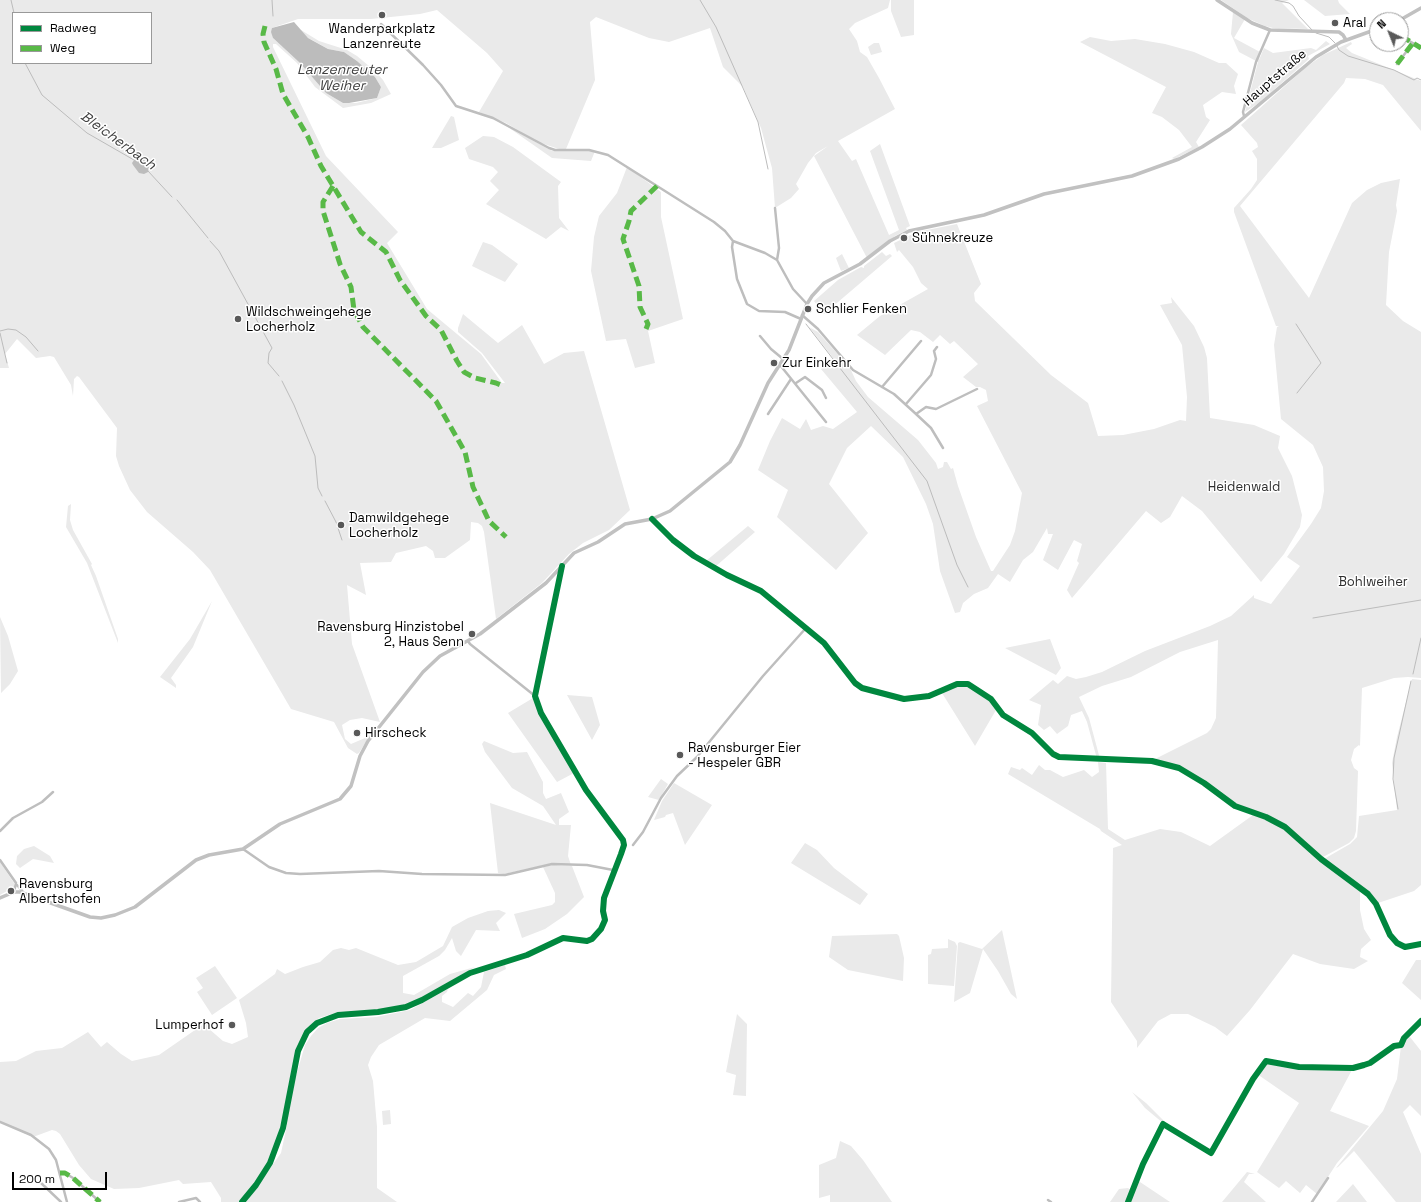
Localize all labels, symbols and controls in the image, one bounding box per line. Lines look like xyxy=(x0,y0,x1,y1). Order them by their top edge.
marker: Wanderparkplatz Lanzenreute xyxy=(377,10,387,20)
legend xyxy=(12,12,152,64)
north arrow xyxy=(1369,12,1409,52)
place label: Aral xyxy=(1343,15,1367,31)
text: N xyxy=(1374,16,1389,32)
marker: Aral xyxy=(1330,18,1340,28)
text: Radweg xyxy=(50,20,96,36)
place label: Wanderparkplatz Lanzenreute xyxy=(329,21,435,52)
text: Weg xyxy=(50,40,75,56)
street label: Hauptstraße xyxy=(1240,46,1310,110)
water label: Lanzenreuter Weiher xyxy=(297,62,387,94)
water label: Bleicherbach xyxy=(77,108,159,174)
place label: Sühnekreuze xyxy=(912,230,993,246)
marker: Sühnekreuze xyxy=(899,233,909,243)
place label: Schlier Fenken xyxy=(816,301,907,317)
place label: Wildschweingehege Locherholz xyxy=(246,304,372,335)
marker: Schlier Fenken xyxy=(803,304,813,314)
marker: Wildschweingehege Locherholz xyxy=(233,314,243,324)
place label: Zur Einkehr xyxy=(782,355,851,371)
marker: Zur Einkehr xyxy=(769,358,779,368)
park label: Heidenwald xyxy=(1208,479,1280,495)
place label: Damwildgehege Locherholz xyxy=(349,510,449,541)
marker: Damwildgehege Locherholz xyxy=(336,520,346,530)
park label: Bohlweiher xyxy=(1338,574,1408,590)
place label: Ravensburg Hinzistobel 2, Haus Senn xyxy=(317,619,464,650)
marker: Ravensburg Hinzistobel 2, Haus Senn xyxy=(467,629,477,639)
place label: Hirscheck xyxy=(365,725,427,741)
marker: Hirscheck xyxy=(352,728,362,738)
place label: Ravensburger Eier - Hespeler GBR xyxy=(688,740,801,771)
marker: Ravensburger Eier - Hespeler GBR xyxy=(675,750,685,760)
place label: Ravensburg Albertshofen xyxy=(19,876,101,907)
marker: Ravensburg Albertshofen xyxy=(6,886,16,896)
place label: Lumperhof xyxy=(155,1017,224,1033)
marker: Lumperhof xyxy=(227,1020,237,1030)
scale bar xyxy=(14,1164,109,1190)
text: 200 m xyxy=(19,1171,55,1187)

